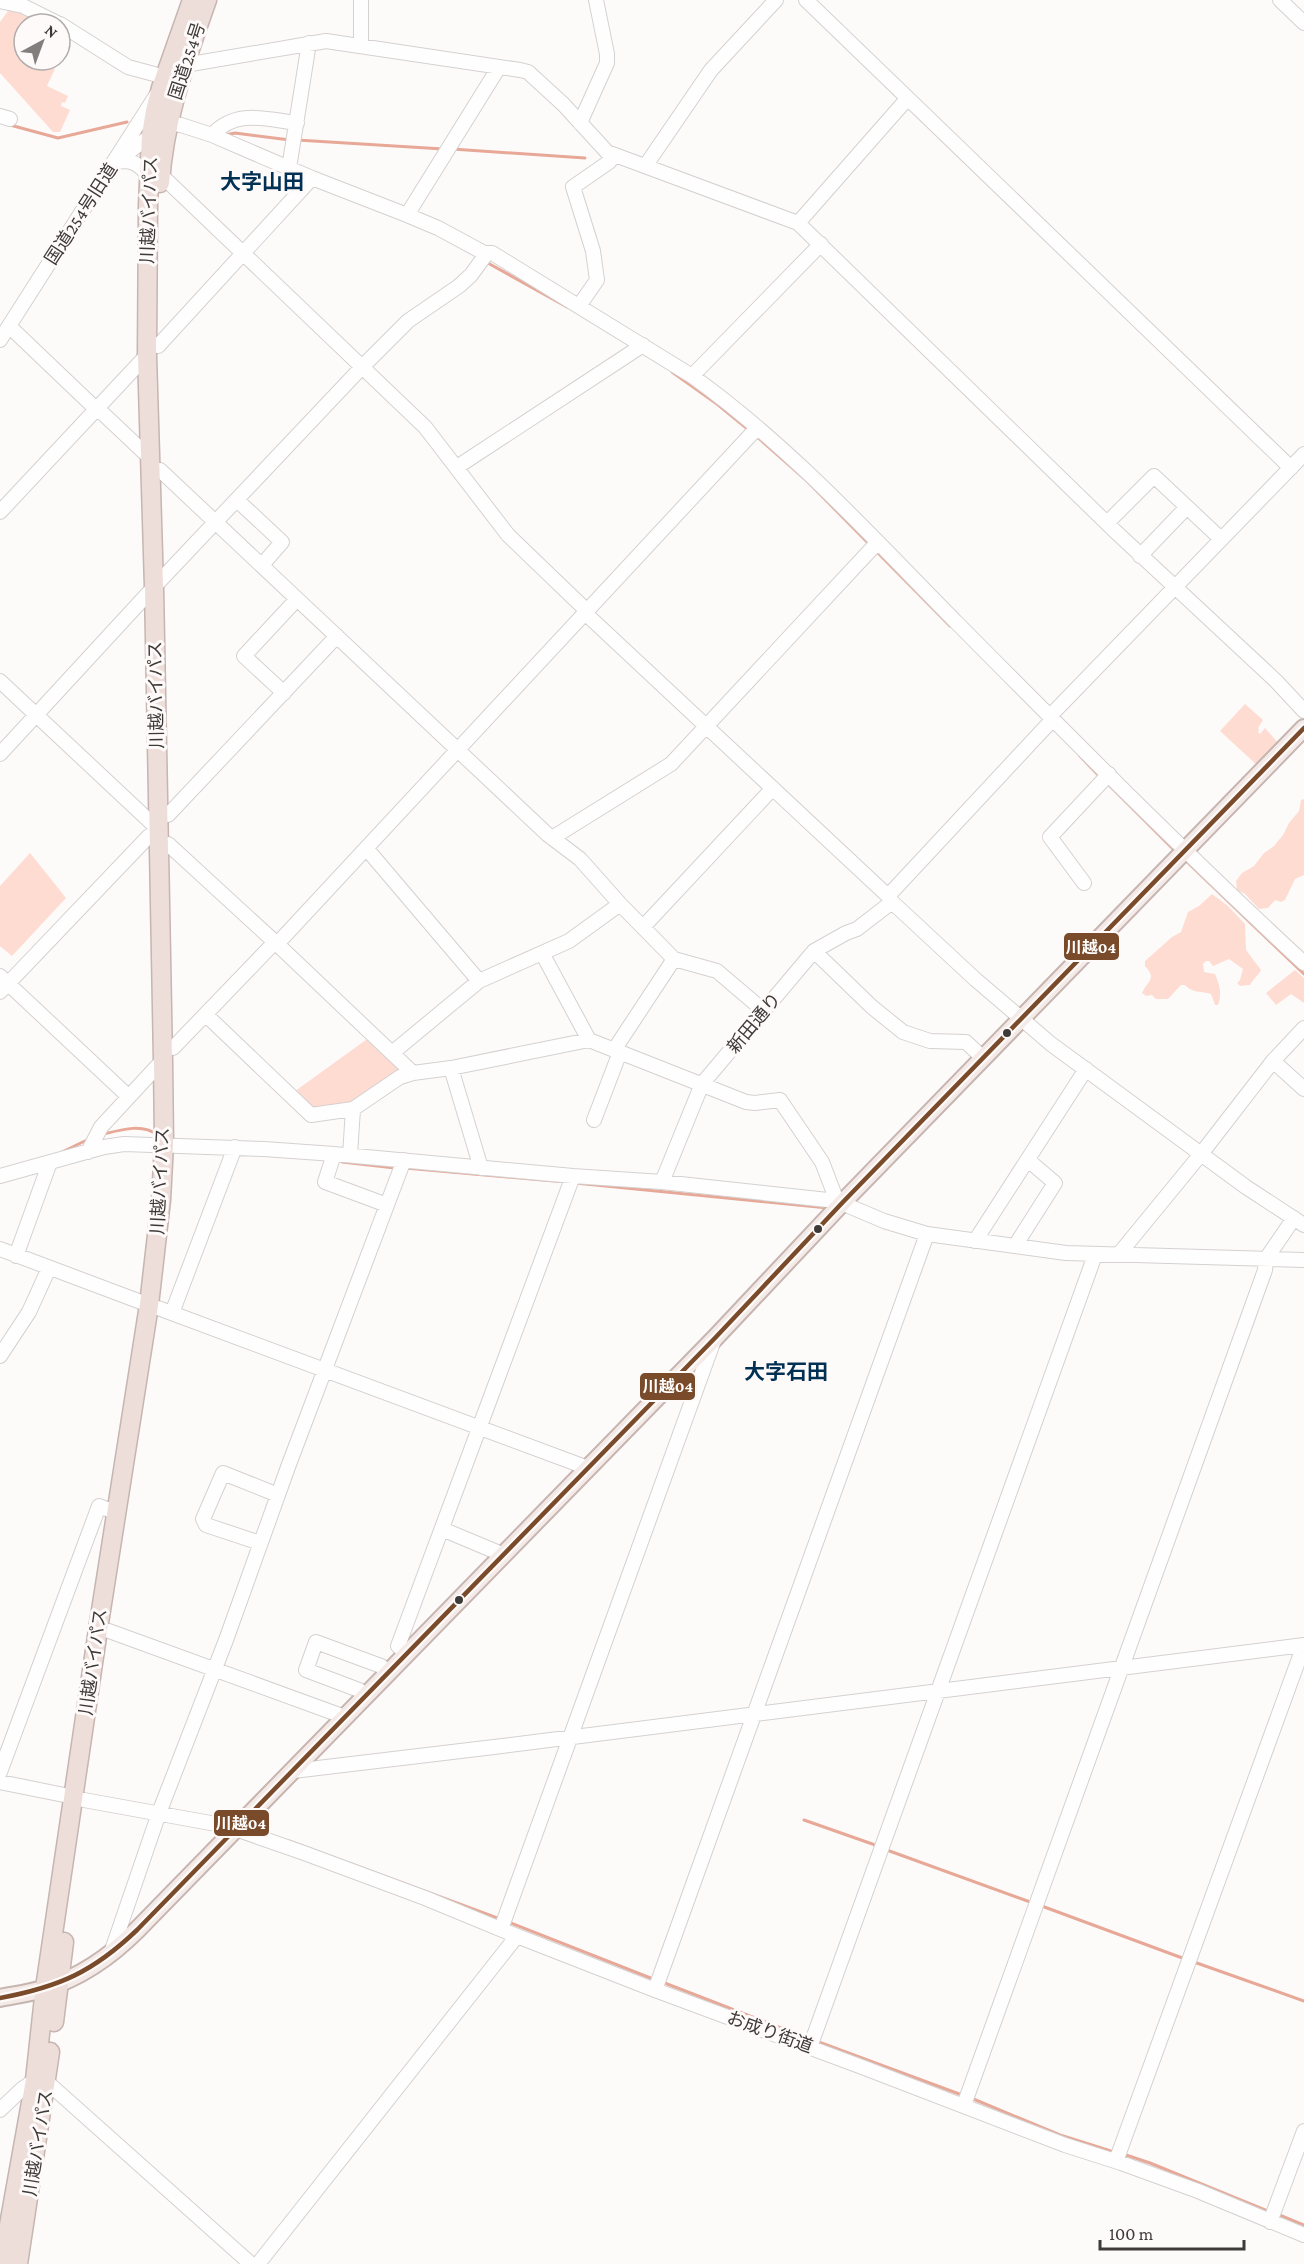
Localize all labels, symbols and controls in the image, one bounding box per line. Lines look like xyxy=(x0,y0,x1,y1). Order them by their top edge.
north arrow xyxy=(12,12,72,72)
street label: 国道254号 xyxy=(165,20,209,102)
text: N xyxy=(42,21,61,41)
street label: 川越バイパス xyxy=(137,156,161,264)
street label: 国道254号旧道 xyxy=(41,160,121,268)
district label: 大字山田 xyxy=(220,170,304,194)
street label: 川越バイパス xyxy=(145,641,167,749)
line badge: 川越04 xyxy=(1063,932,1120,961)
text: 川越04 xyxy=(1066,938,1117,956)
street label: 新田通り xyxy=(723,989,785,1057)
unlabelled marker xyxy=(1001,1027,1013,1039)
street label: 川越バイパス xyxy=(147,1127,173,1235)
unlabelled marker xyxy=(812,1223,824,1235)
district label: 大字石田 xyxy=(744,1360,828,1384)
line badge: 川越04 xyxy=(639,1372,696,1401)
text: 川越04 xyxy=(643,1377,694,1395)
unlabelled marker xyxy=(453,1594,465,1606)
street label: 川越バイパス xyxy=(76,1607,110,1717)
line badge: 川越04 xyxy=(213,1809,270,1837)
text: 川越04 xyxy=(216,1814,267,1832)
street label: お成り街道 xyxy=(724,2007,816,2057)
street label: 川越バイパス xyxy=(20,2088,56,2198)
scale bar xyxy=(1100,2213,1244,2251)
text: 100 m xyxy=(1109,2224,1154,2244)

